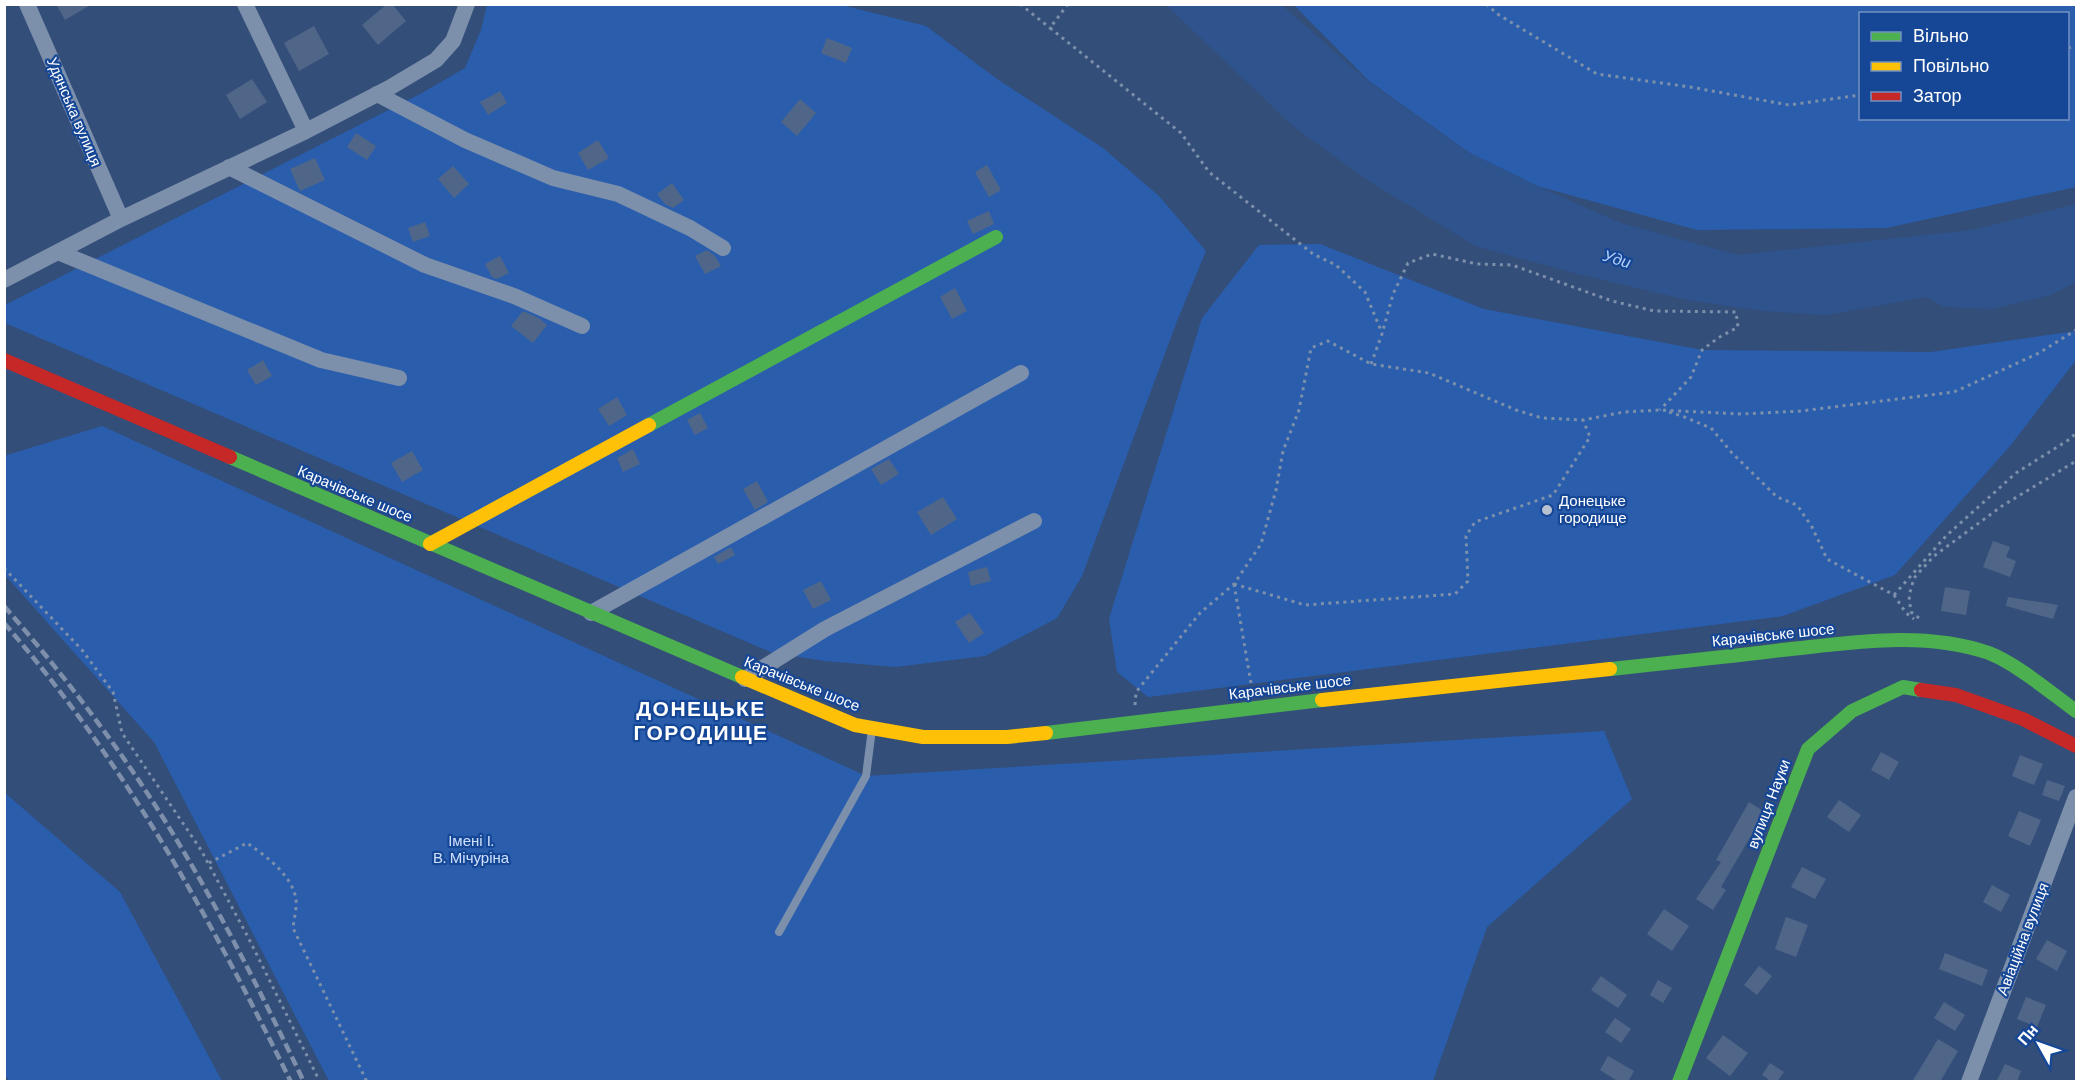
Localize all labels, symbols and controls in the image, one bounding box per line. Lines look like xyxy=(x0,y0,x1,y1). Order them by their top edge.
legend xyxy=(1859,12,2069,120)
text: Вільно xyxy=(1913,24,1969,48)
street label: Удянська вулиця xyxy=(42,54,106,170)
text: Повільно xyxy=(1913,54,1989,78)
text: Затор xyxy=(1913,84,1962,108)
water label: Уди xyxy=(1600,245,1633,273)
street label: Карачівське шосе xyxy=(294,461,416,527)
place label: Донецьке городище xyxy=(1559,491,1627,528)
marker: Донецьке городище xyxy=(1540,503,1554,517)
street label: Карачівське шосе xyxy=(1711,619,1835,651)
street label: Карачівське шосе xyxy=(741,652,863,716)
street label: Карачівське шосе xyxy=(1228,670,1352,704)
district label: ДОНЕЦЬКЕ ГОРОДИЩЕ xyxy=(633,695,769,747)
street label: вулиця Науки xyxy=(1743,756,1795,852)
park label: Імені І. В. Мічуріна xyxy=(433,831,510,868)
street label: Авіаційна вулиця xyxy=(1992,880,2054,998)
north arrow xyxy=(2009,1014,2069,1074)
text: Пн xyxy=(2013,1020,2043,1050)

